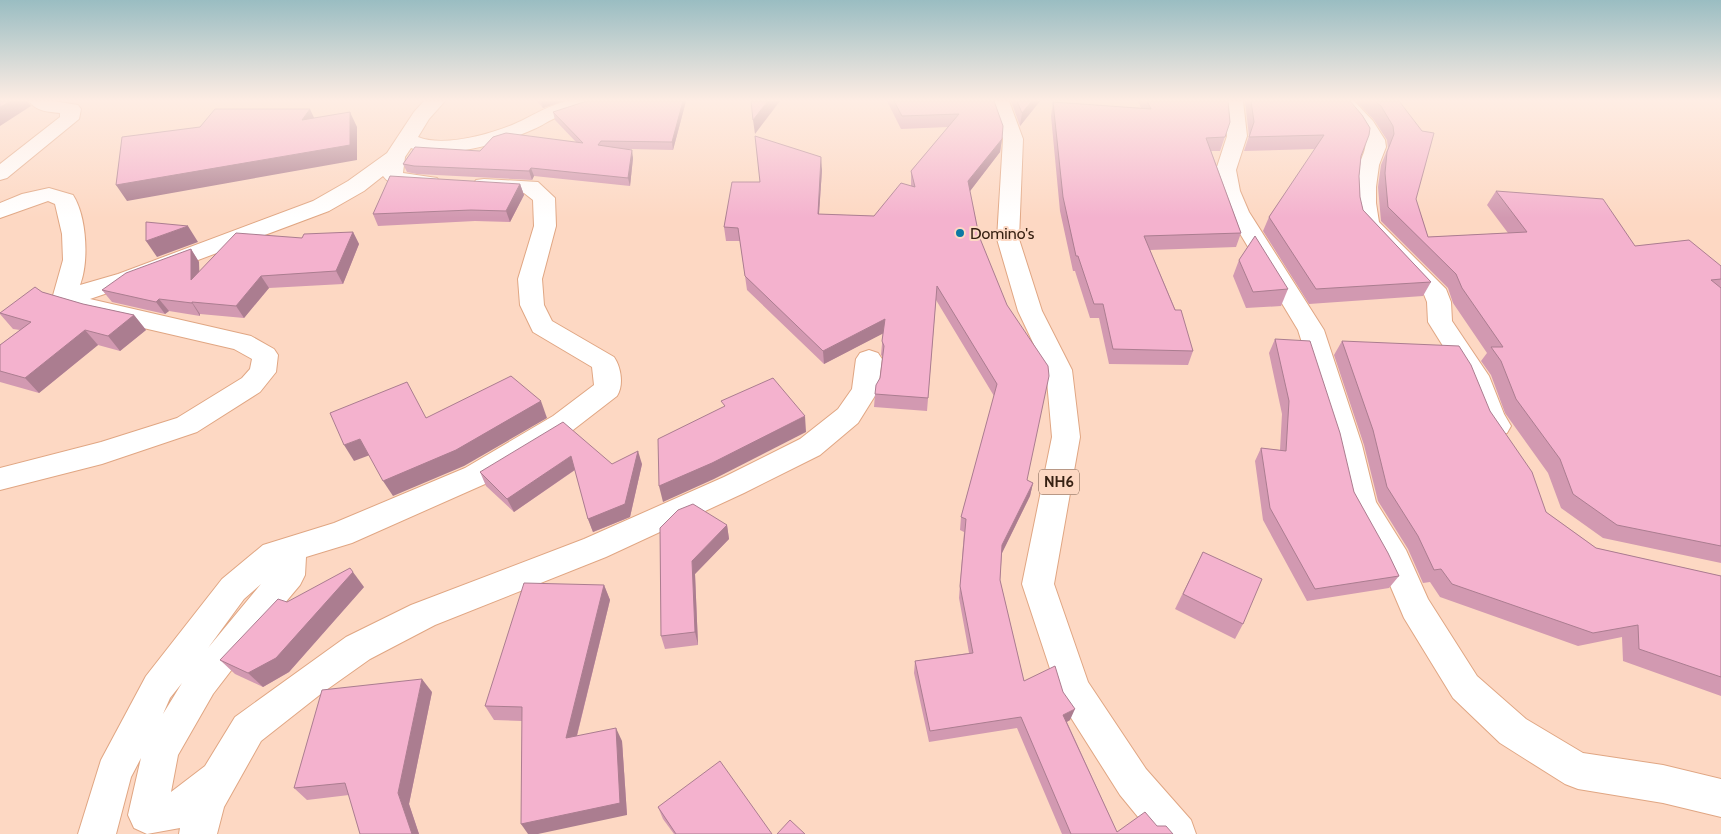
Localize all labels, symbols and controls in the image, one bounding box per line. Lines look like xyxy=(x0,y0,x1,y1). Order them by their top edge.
place label: Domino's xyxy=(970,224,1035,243)
marker: Domino's xyxy=(954,227,966,239)
road number: NH6 xyxy=(1039,470,1079,494)

